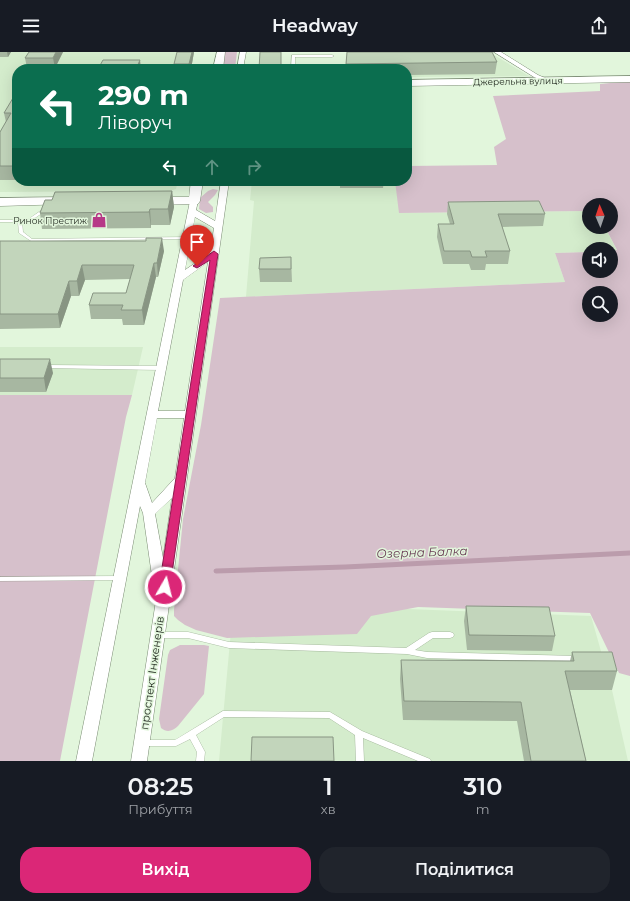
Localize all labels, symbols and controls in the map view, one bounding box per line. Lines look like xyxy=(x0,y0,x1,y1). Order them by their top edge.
icon: menu xyxy=(20,15,42,37)
text: Headway xyxy=(272,15,358,37)
icon: share xyxy=(588,15,610,37)
street label: Джерельна вулиця xyxy=(473,75,563,87)
text: 290 m xyxy=(98,78,189,112)
icon: left xyxy=(32,80,84,132)
text: Ліворуч xyxy=(98,112,172,134)
icon: left xyxy=(159,156,181,178)
icon: ahead xyxy=(201,156,223,178)
icon: right xyxy=(243,156,265,178)
north arrow xyxy=(582,198,618,234)
map controls xyxy=(582,198,618,322)
shop icon: Ринок Престиж xyxy=(90,211,108,229)
place label: Ринок Престиж xyxy=(13,215,88,226)
pin xyxy=(180,225,214,266)
icon: arrive xyxy=(186,231,208,253)
button: sound xyxy=(582,242,618,278)
button: search xyxy=(582,286,618,322)
water label: Озерна Балка xyxy=(376,543,468,561)
position arrow xyxy=(144,566,186,608)
street label: проспект Інженерів xyxy=(137,615,167,731)
text: 08:25 xyxy=(128,772,193,801)
text: 1 xyxy=(324,772,333,801)
text: 310 xyxy=(463,772,502,801)
text: Прибуття xyxy=(128,801,193,817)
text: хв xyxy=(321,801,336,817)
text: m xyxy=(476,801,490,817)
button: Вихід xyxy=(20,847,311,893)
button: Поділитися xyxy=(319,847,610,893)

